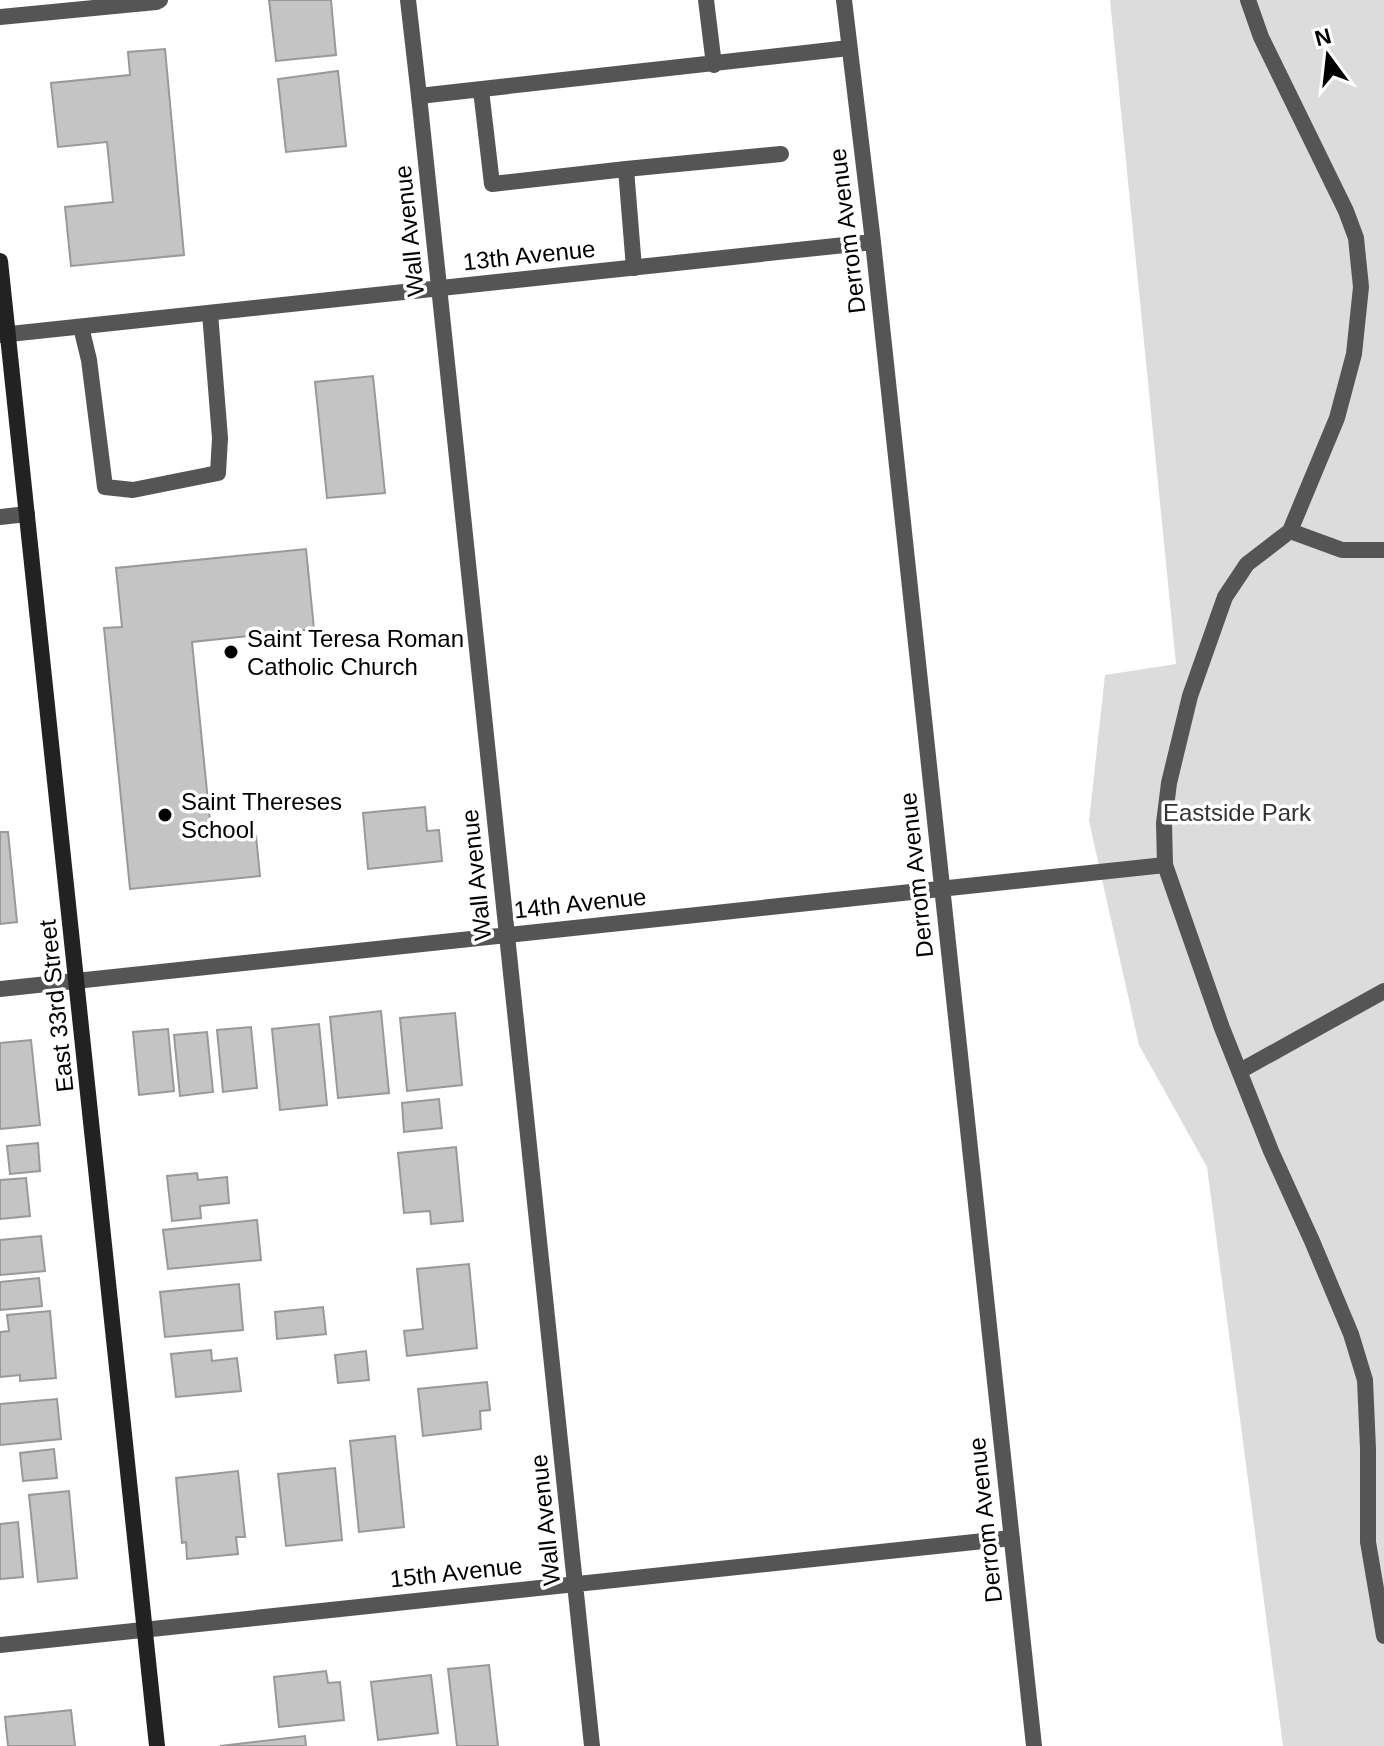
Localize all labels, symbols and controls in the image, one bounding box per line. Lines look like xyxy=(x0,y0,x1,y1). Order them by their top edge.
north arrow xyxy=(1288,16,1368,96)
text: N xyxy=(1312,23,1334,51)
street label: Derrom Avenue xyxy=(823,147,871,315)
street label: Wall Avenue xyxy=(389,164,429,298)
street label: 13th Avenue xyxy=(461,235,597,275)
place label: Saint Teresa Roman Catholic Church xyxy=(247,625,464,680)
marker: Saint Teresa Roman Catholic Church xyxy=(222,643,240,661)
place label: Saint Thereses School xyxy=(181,788,342,843)
street label: Derrom Avenue xyxy=(894,791,938,959)
park label: Eastside Park xyxy=(1163,799,1312,826)
marker: Saint Thereses School xyxy=(156,806,174,824)
street label: Wall Avenue xyxy=(456,808,496,942)
street label: 14th Avenue xyxy=(512,883,648,923)
street label: East 33rd Street xyxy=(33,918,78,1094)
street label: Derrom Avenue xyxy=(963,1436,1007,1604)
street label: Wall Avenue xyxy=(525,1453,565,1587)
street label: 15th Avenue xyxy=(388,1552,524,1592)

